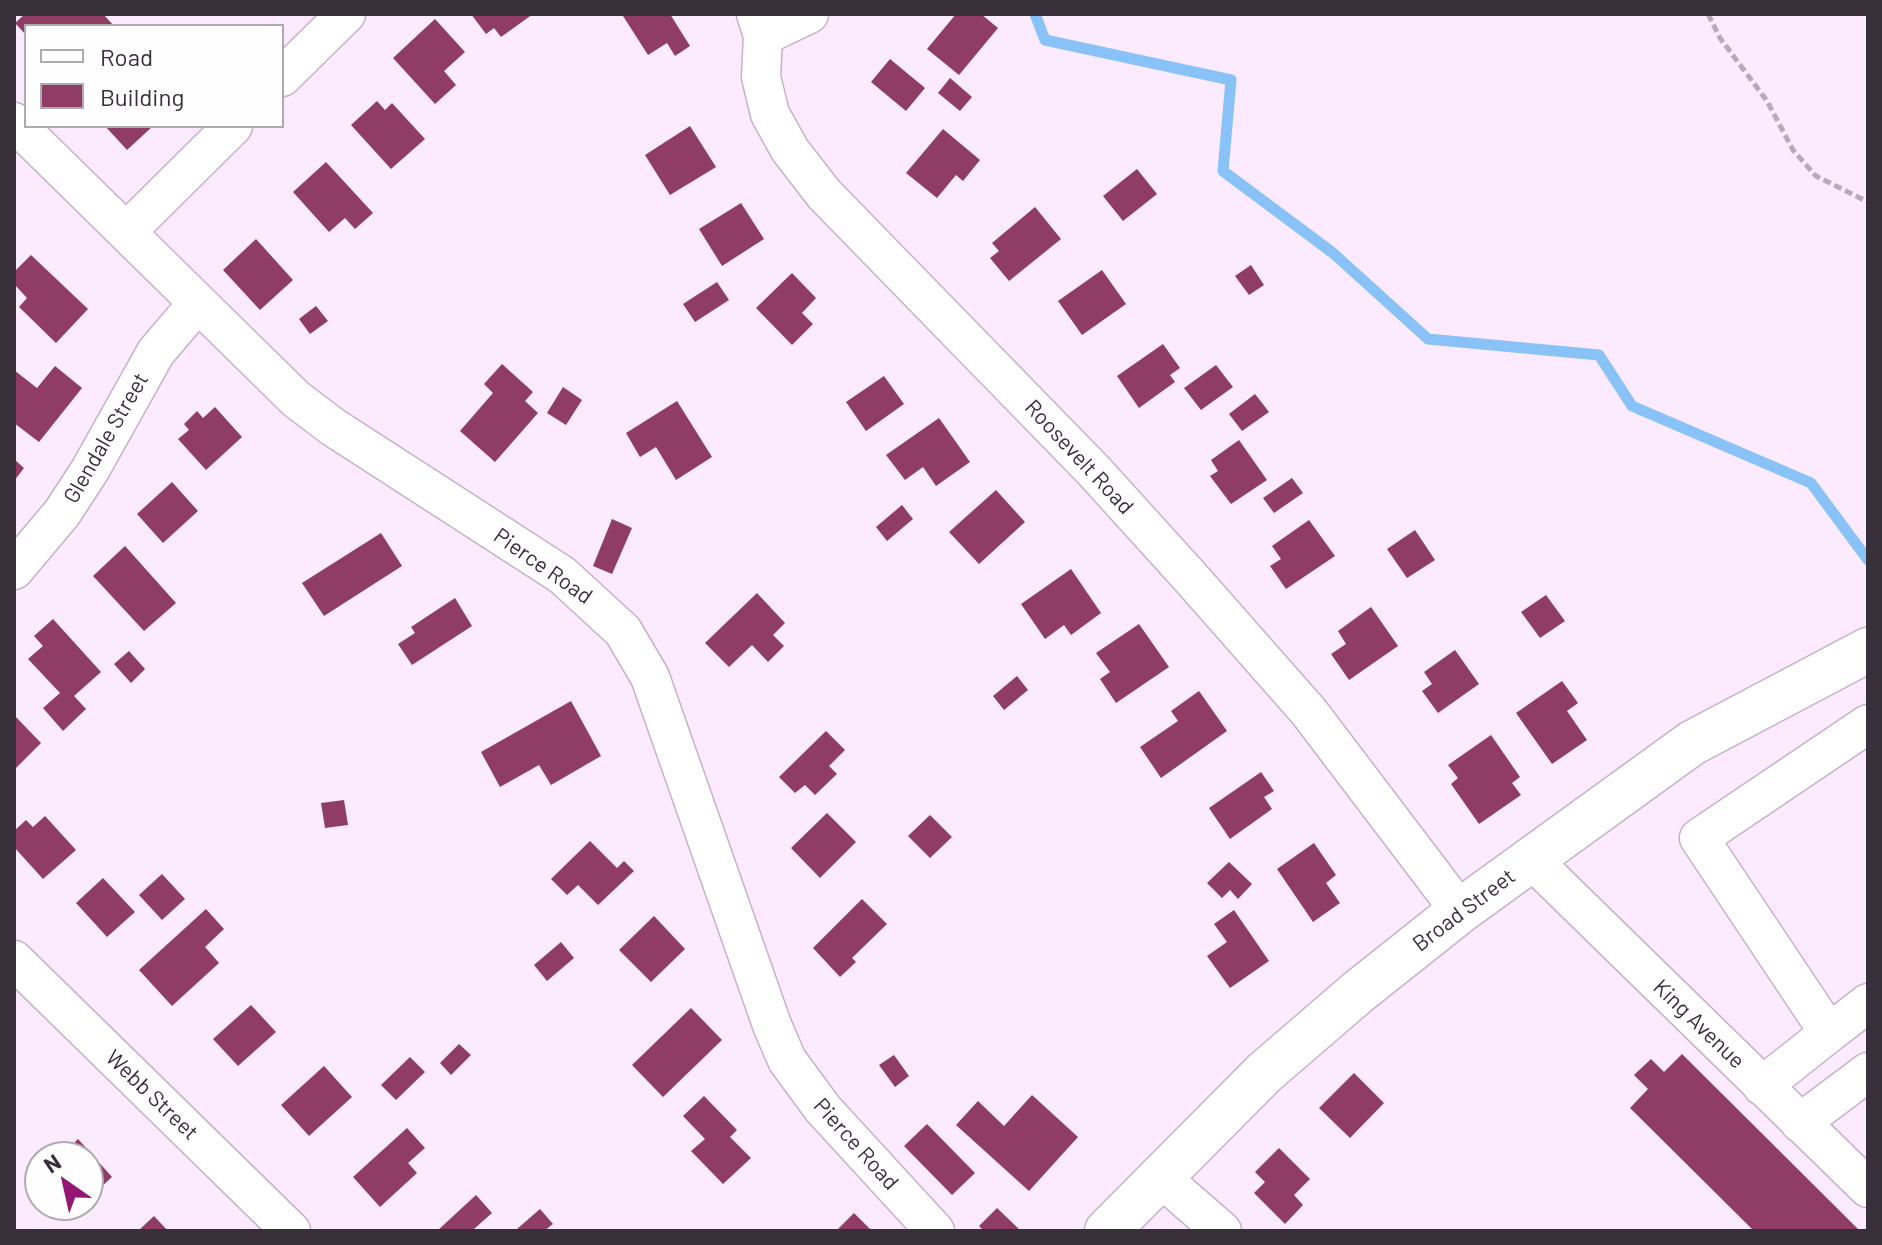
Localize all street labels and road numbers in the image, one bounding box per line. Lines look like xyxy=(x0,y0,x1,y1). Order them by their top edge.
street label: Glendale Street xyxy=(58,368,154,508)
street label: Roosevelt Road xyxy=(1019,394,1139,520)
street label: Pierce Road xyxy=(489,522,597,610)
street label: Broad Street xyxy=(1408,863,1520,957)
street label: King Avenue xyxy=(1648,974,1750,1074)
street label: Webb Street xyxy=(100,1044,204,1146)
street label: Pierce Road xyxy=(808,1093,904,1195)

